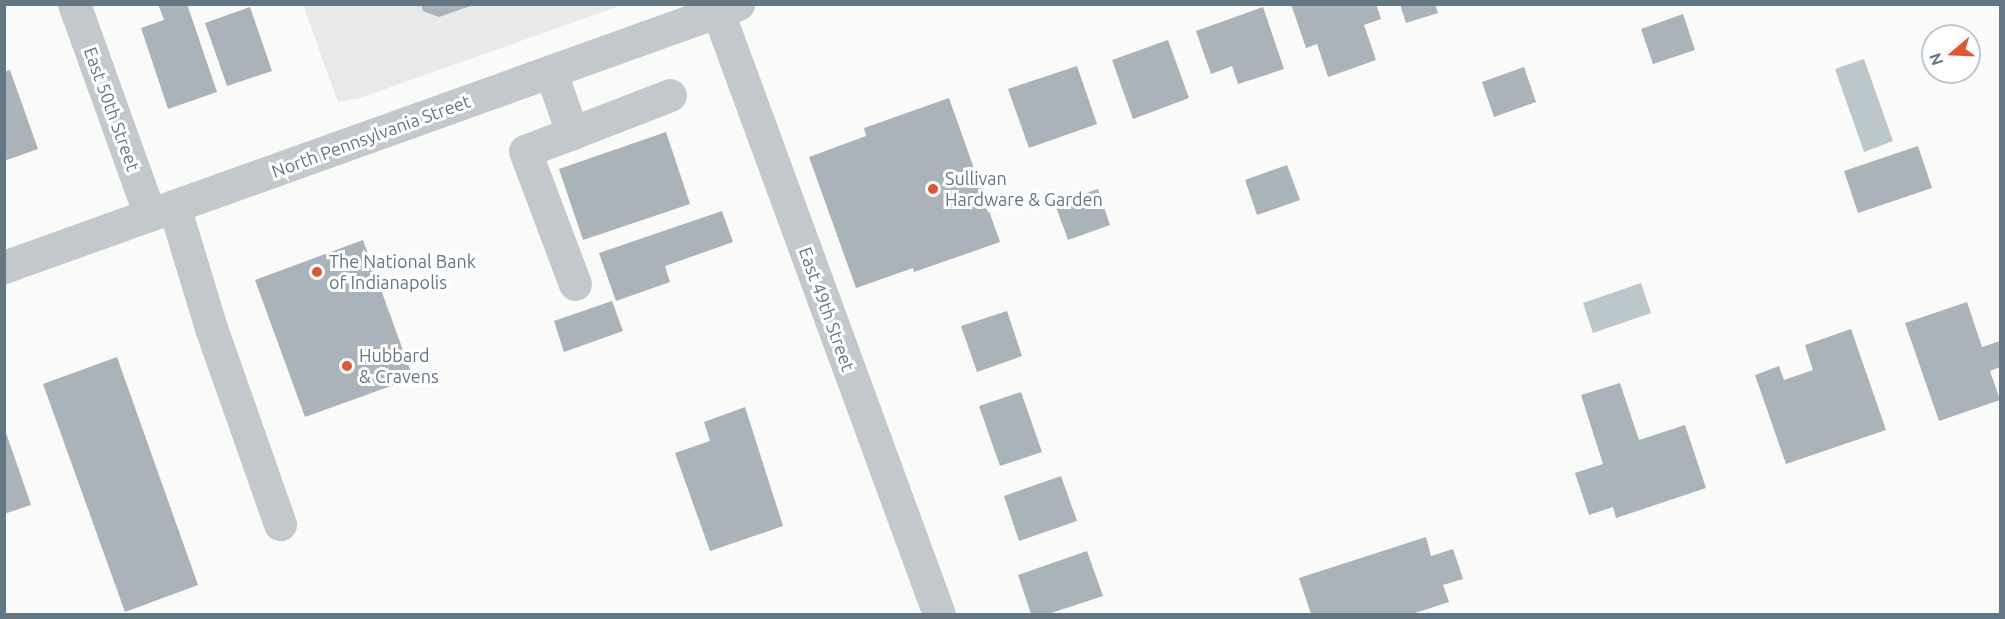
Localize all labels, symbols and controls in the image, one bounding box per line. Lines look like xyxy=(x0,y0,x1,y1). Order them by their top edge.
north arrow xyxy=(1921,24,1981,84)
street label: East 50th Street xyxy=(80,44,144,174)
text: N xyxy=(1925,51,1946,68)
street label: North Pennsylvania Street xyxy=(269,90,473,182)
place label: Sullivan Hardware & Garden xyxy=(945,168,1103,210)
marker: Sullivan Hardware & Garden xyxy=(926,182,940,196)
street label: East 49th Street xyxy=(795,244,859,374)
place label: The National Bank of Indianapolis xyxy=(329,251,476,294)
marker: The National Bank of Indianapolis xyxy=(310,265,324,279)
place label: Hubbard & Cravens xyxy=(359,345,439,388)
marker: Hubbard & Cravens xyxy=(340,359,354,373)

